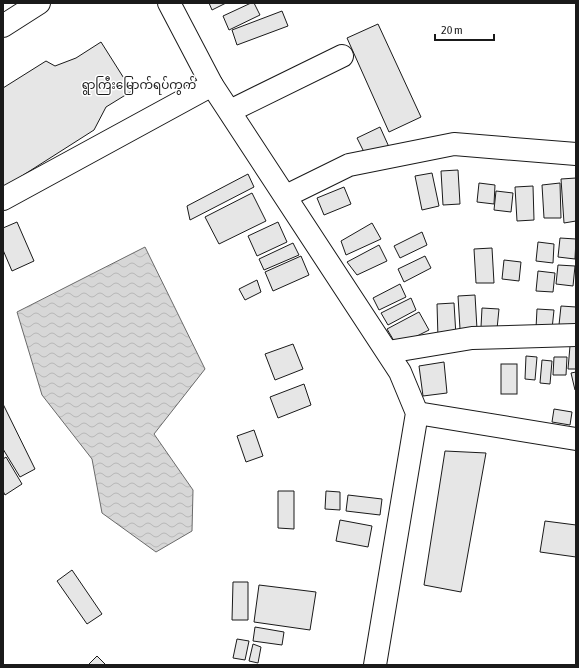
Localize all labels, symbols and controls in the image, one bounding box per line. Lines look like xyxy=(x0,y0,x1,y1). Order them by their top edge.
scale bar xyxy=(435,16,494,42)
text: 20 m xyxy=(441,23,463,37)
district label: ရွာကြီးမြောက်ရပ်ကွက် xyxy=(82,76,196,95)

